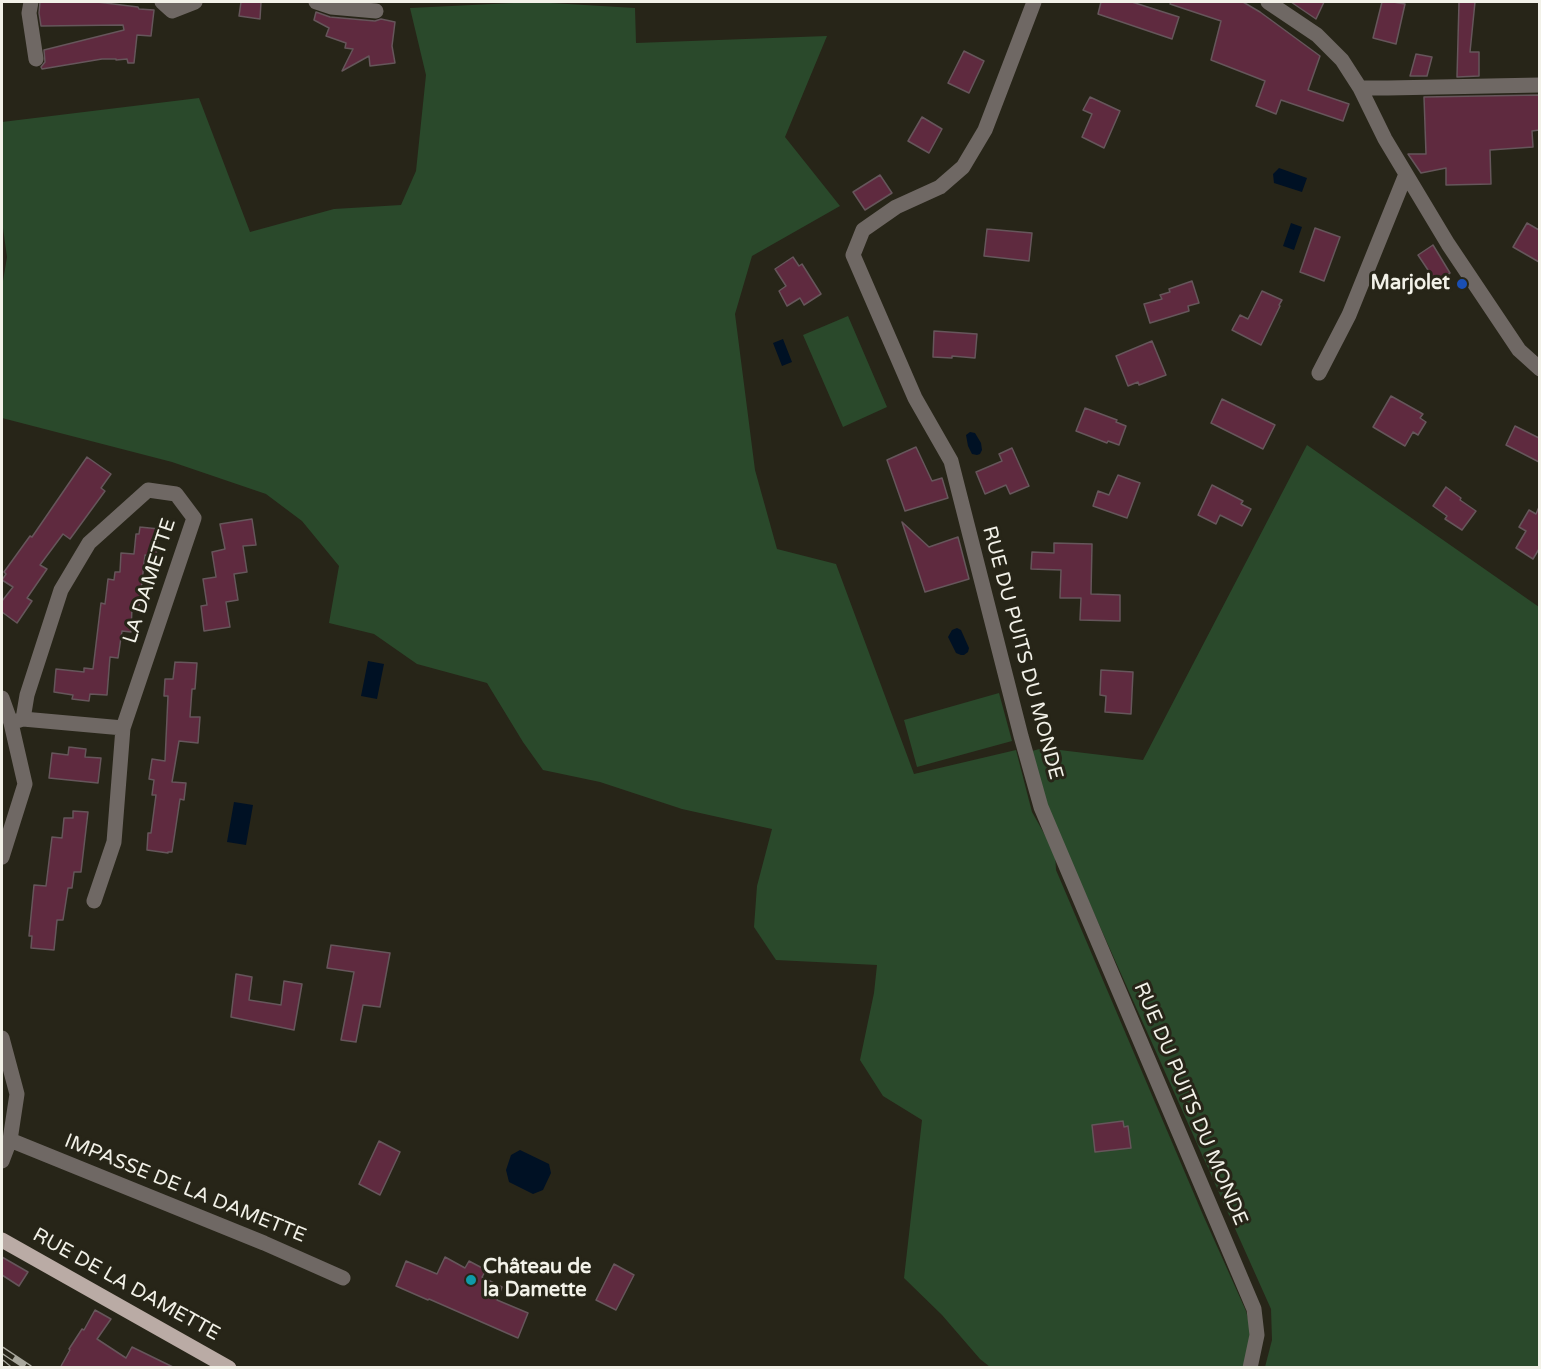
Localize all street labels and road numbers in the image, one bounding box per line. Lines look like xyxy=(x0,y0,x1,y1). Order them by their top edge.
street label: LA DAMETTE xyxy=(118,515,182,647)
street label: RUE DU PUITS DU MONDE xyxy=(977,524,1067,782)
street label: RUE DU PUITS DU MONDE xyxy=(1128,979,1252,1229)
street label: IMPASSE DE LA DAMETTE xyxy=(61,1130,309,1248)
street label: RUE DE LA DAMETTE xyxy=(28,1223,224,1347)

